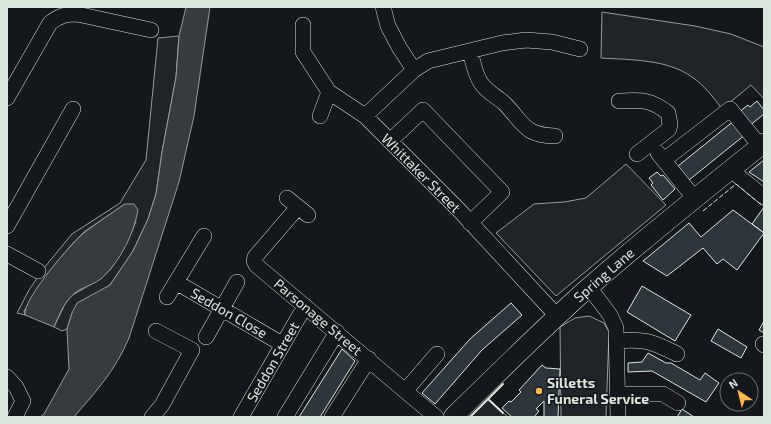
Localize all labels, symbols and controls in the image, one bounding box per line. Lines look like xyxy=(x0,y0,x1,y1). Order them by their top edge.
street label: Whittaker Street xyxy=(378,130,464,216)
street label: Spring Lane xyxy=(570,244,637,306)
street label: Parsonage Street xyxy=(271,275,366,358)
street label: Seddon Close xyxy=(188,284,270,341)
street label: Seddon Street xyxy=(243,319,302,405)
north arrow xyxy=(719,372,759,412)
place label: Silletts Funeral Service xyxy=(547,374,649,407)
text: N xyxy=(726,376,740,391)
marker: Silletts Funeral Service xyxy=(534,386,544,396)

